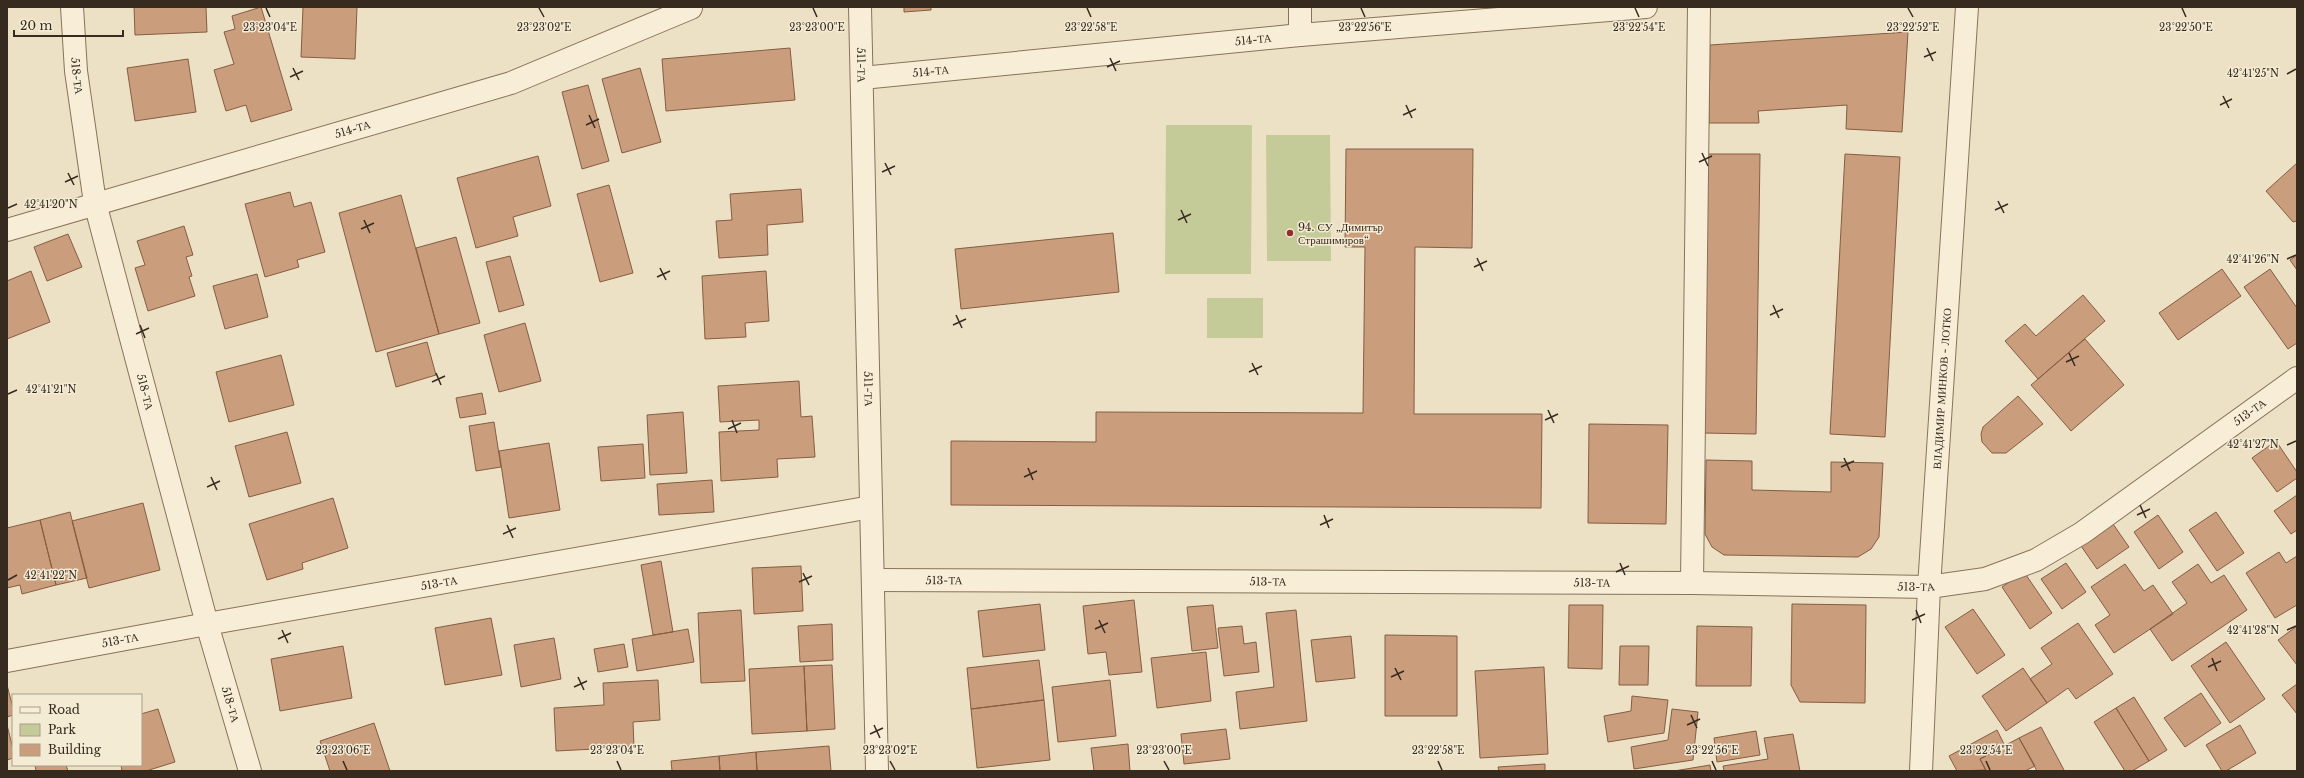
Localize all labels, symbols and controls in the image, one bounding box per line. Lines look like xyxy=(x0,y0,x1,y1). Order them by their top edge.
scale bar xyxy=(14,12,123,38)
text: 20 m xyxy=(20,18,52,33)
text: 23°23'04"E xyxy=(243,21,297,34)
text: 23°23'02"E xyxy=(517,21,571,34)
text: 23°23'00"E xyxy=(789,21,845,34)
text: 23°22'58"E xyxy=(1065,21,1117,34)
text: 23°22'56"E xyxy=(1338,21,1392,34)
text: 23°22'54"E xyxy=(1613,21,1665,34)
text: 23°22'52"E xyxy=(1887,21,1939,34)
text: 23°22'50"E xyxy=(2159,21,2213,34)
street label: 514-ТА xyxy=(1234,31,1272,48)
street label: 511-ТА xyxy=(854,47,869,83)
street label: 518-ТА xyxy=(68,57,86,95)
street label: 514-ТА xyxy=(912,62,950,80)
text: 42°41'25"N xyxy=(2227,67,2279,80)
street label: 514-ТА xyxy=(333,117,372,141)
text: 42°41'20"N xyxy=(24,198,78,211)
place label: 94. СУ „Димитър Страшимиров“ xyxy=(1298,220,1384,247)
marker: 94. СУ „Димитър Страшимиров“ xyxy=(1285,228,1295,238)
text: 42°41'26"N xyxy=(2227,253,2279,266)
street label: ВЛАДИМИР МИНКОВ - ЛОТКО xyxy=(1930,308,1954,470)
street label: 511-ТА xyxy=(861,371,876,407)
street label: 518-ТА xyxy=(134,372,157,412)
text: 42°41'21"N xyxy=(26,383,76,396)
street label: 513-ТА xyxy=(2230,396,2269,429)
text: 42°41'27"N xyxy=(2227,438,2279,451)
text: 42°41'22"N xyxy=(25,569,77,582)
street label: 513-ТА xyxy=(420,573,459,593)
street label: 513-ТА xyxy=(925,573,963,587)
street label: 513-ТА xyxy=(1249,574,1287,589)
street label: 513-ТА xyxy=(1573,576,1611,590)
street label: 513-ТА xyxy=(1897,579,1936,594)
text: 42°41'28"N xyxy=(2227,624,2279,637)
street label: 513-ТА xyxy=(101,630,140,650)
street label: 518-ТА xyxy=(219,685,242,724)
legend xyxy=(12,694,142,766)
text: Road xyxy=(48,702,80,717)
text: Park xyxy=(48,722,76,737)
text: Building xyxy=(48,742,102,757)
text: 23°23'06"E xyxy=(316,744,370,757)
text: 23°23'04"E xyxy=(590,744,644,757)
text: 23°23'02"E xyxy=(863,744,917,757)
text: 23°23'00"E xyxy=(1136,744,1192,757)
text: 23°22'58"E xyxy=(1412,744,1464,757)
text: 23°22'56"E xyxy=(1685,744,1739,757)
text: 23°22'54"E xyxy=(1960,744,2012,757)

